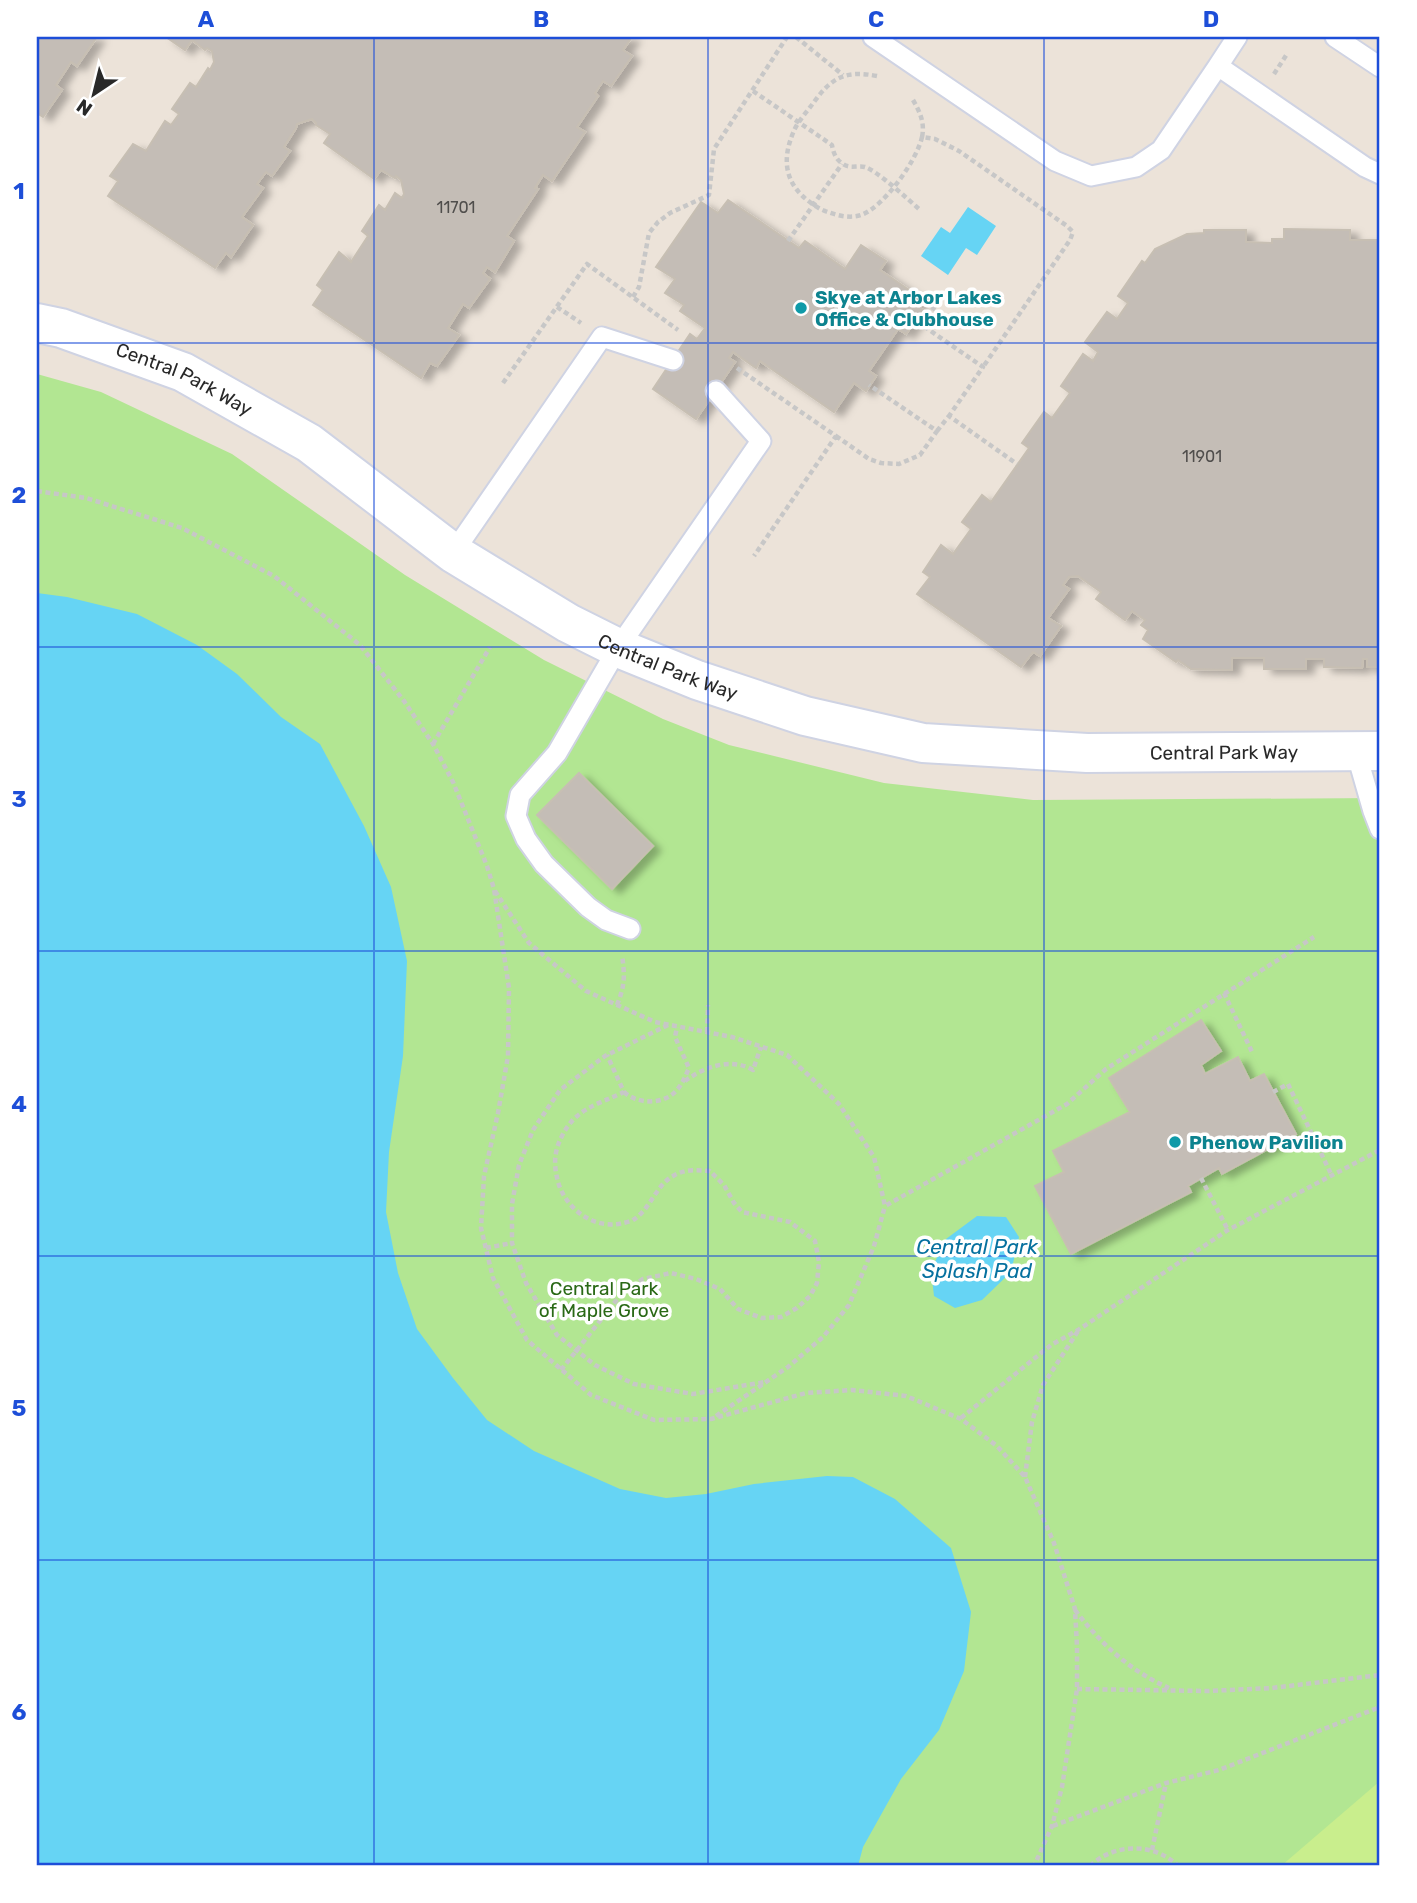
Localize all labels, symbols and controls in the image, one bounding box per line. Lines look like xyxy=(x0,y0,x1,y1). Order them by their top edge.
text: A xyxy=(198,5,215,33)
text: B xyxy=(533,5,549,33)
text: C xyxy=(868,5,884,33)
text: D xyxy=(1203,5,1219,33)
north arrow xyxy=(60,60,130,130)
text: N xyxy=(72,94,97,121)
text: 1 xyxy=(13,177,25,205)
house number: 11701 xyxy=(437,198,475,217)
place label: Skye at Arbor Lakes Office & Clubhouse xyxy=(815,286,1002,331)
marker: Skye at Arbor Lakes Office & Clubhouse xyxy=(793,300,809,316)
street label: Central Park Way xyxy=(113,337,257,420)
house number: 11901 xyxy=(1182,447,1222,466)
text: 2 xyxy=(12,481,26,509)
street label: Central Park Way xyxy=(594,628,741,704)
street label: Central Park Way xyxy=(1150,740,1298,764)
text: 3 xyxy=(11,785,27,813)
text: 4 xyxy=(11,1090,27,1118)
place label: Phenow Pavilion xyxy=(1189,1131,1344,1154)
marker: Phenow Pavilion xyxy=(1167,1134,1183,1150)
water label: Central Park Splash Pad xyxy=(916,1234,1039,1283)
park label: Central Park of Maple Grove xyxy=(539,1277,669,1322)
text: 5 xyxy=(12,1394,27,1422)
text: 6 xyxy=(12,1698,27,1726)

